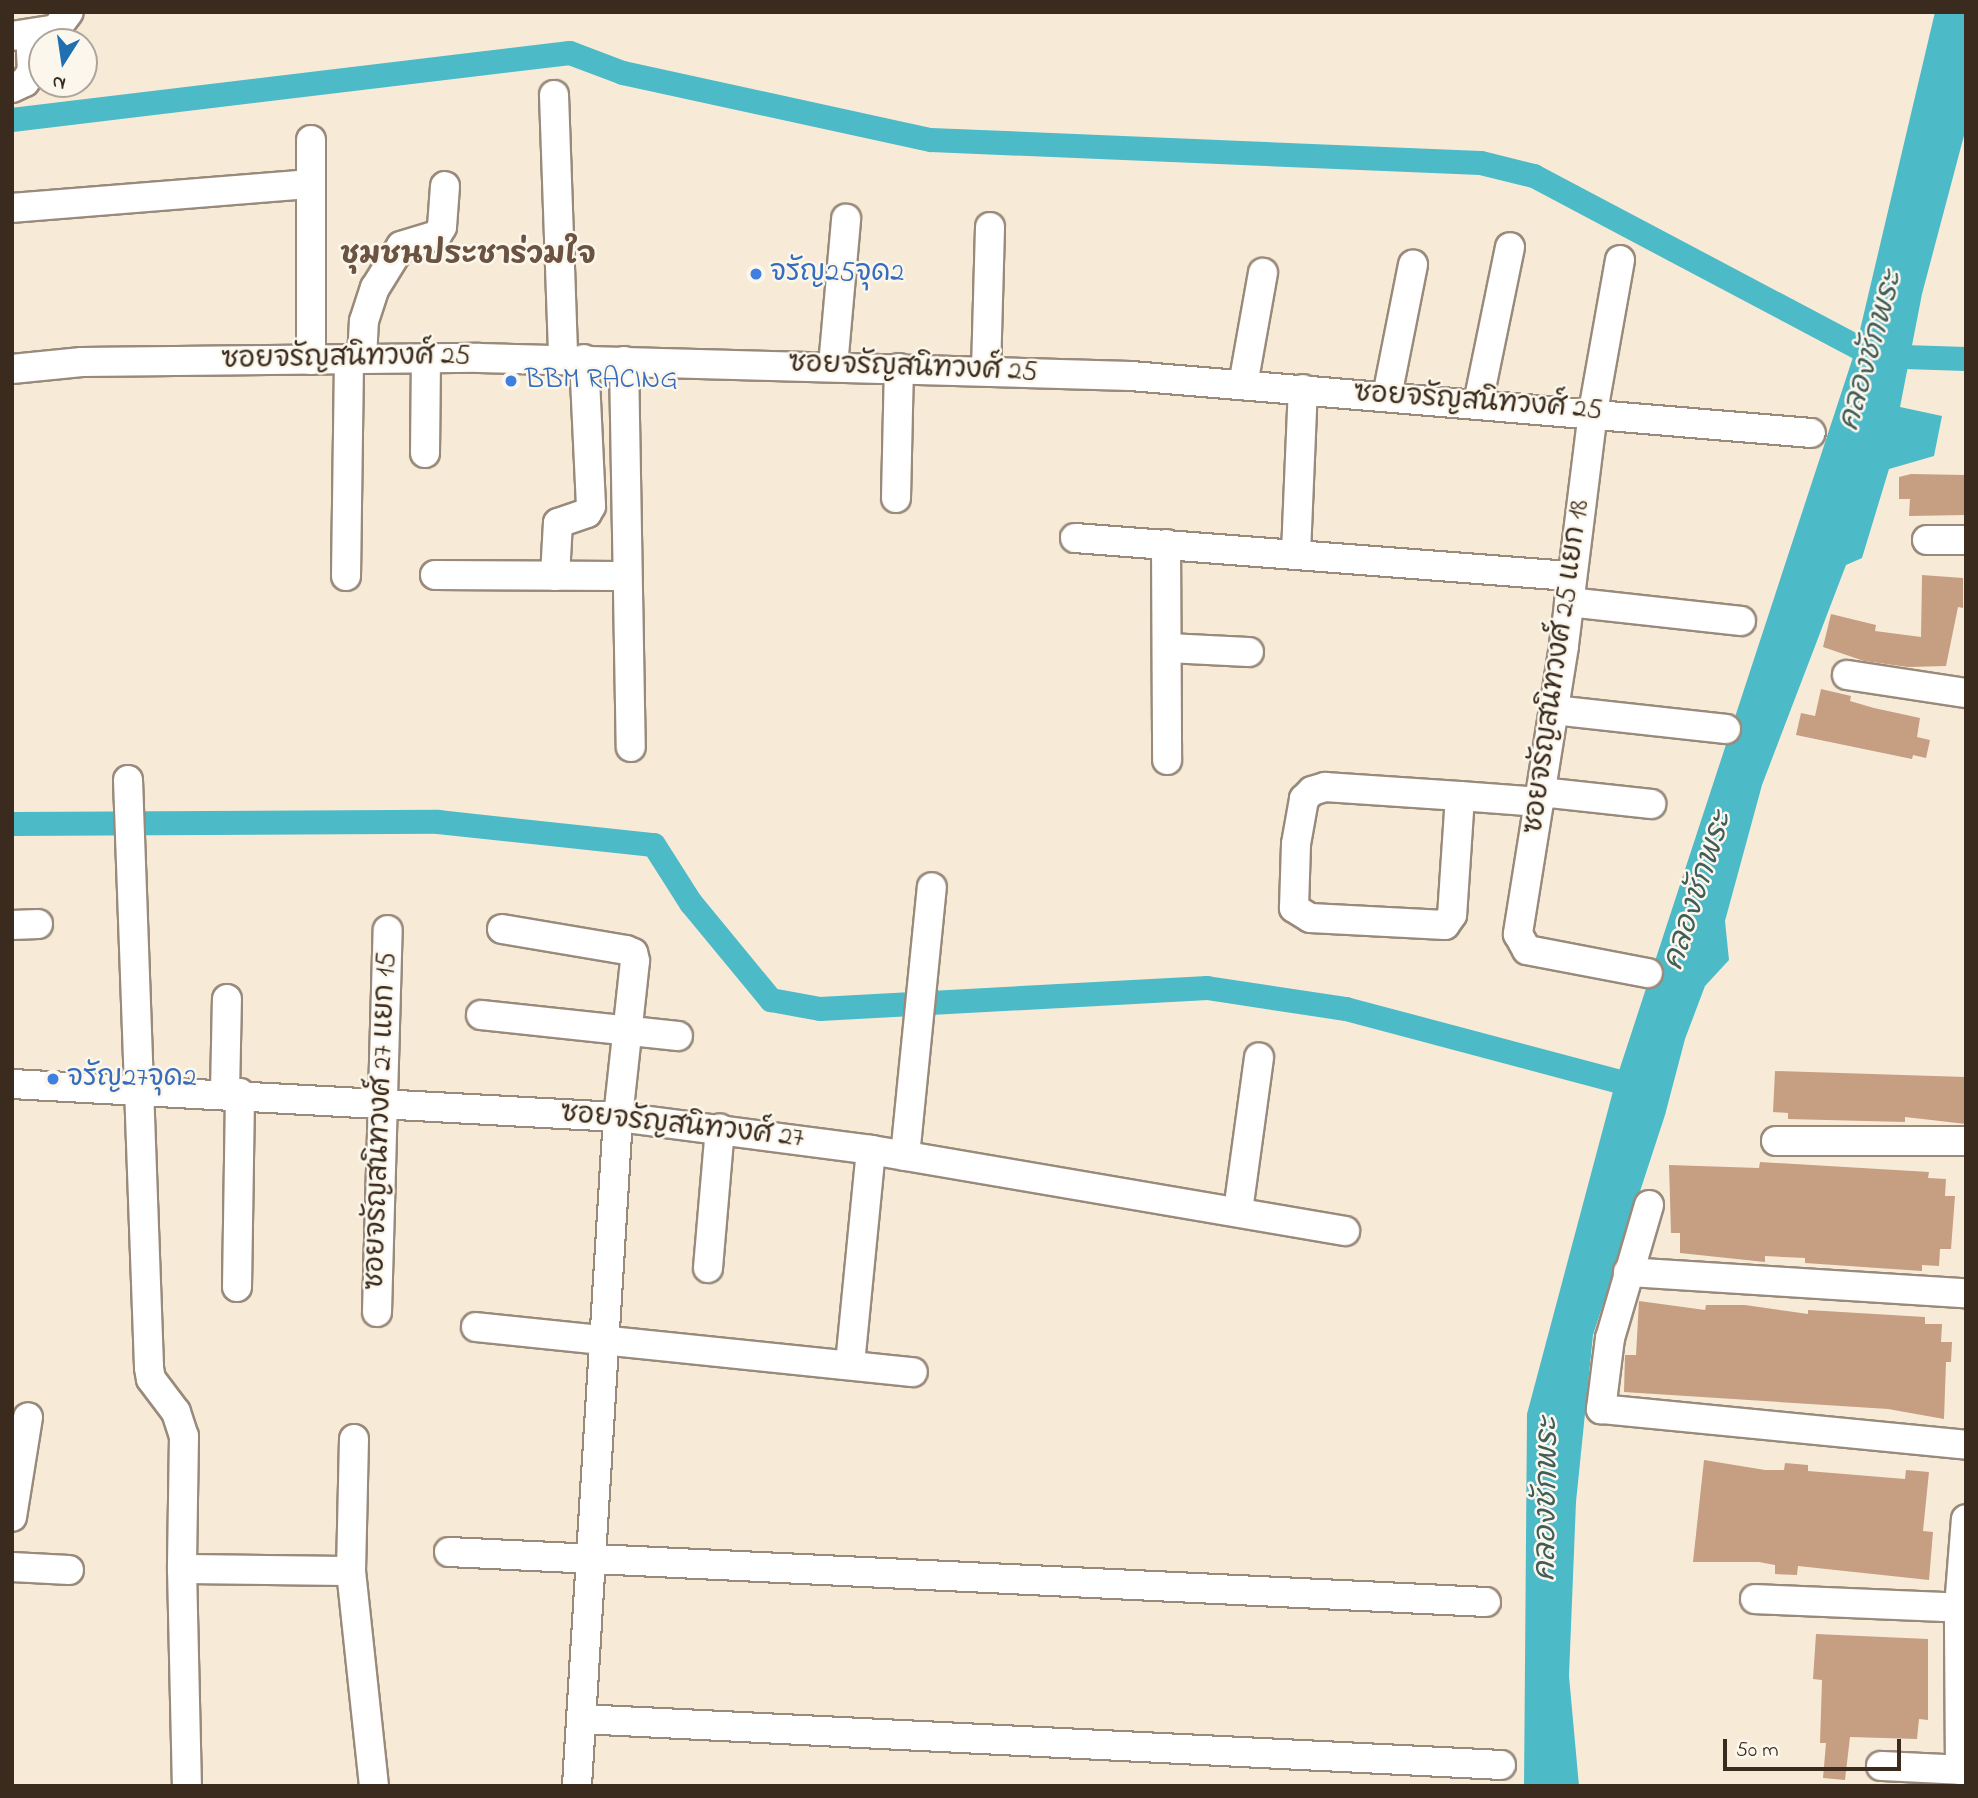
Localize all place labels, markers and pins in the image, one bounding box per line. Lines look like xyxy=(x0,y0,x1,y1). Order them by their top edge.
place label: จรัญ25จุด2 xyxy=(770,257,904,291)
marker: จรัญ25จุด2 xyxy=(748,266,764,282)
place label: BBM RACING xyxy=(525,364,678,398)
marker: BBM RACING xyxy=(503,373,519,389)
place label: จรัญ27จุด2 xyxy=(67,1062,197,1096)
marker: จรัญ27จุด2 xyxy=(45,1071,61,1087)

